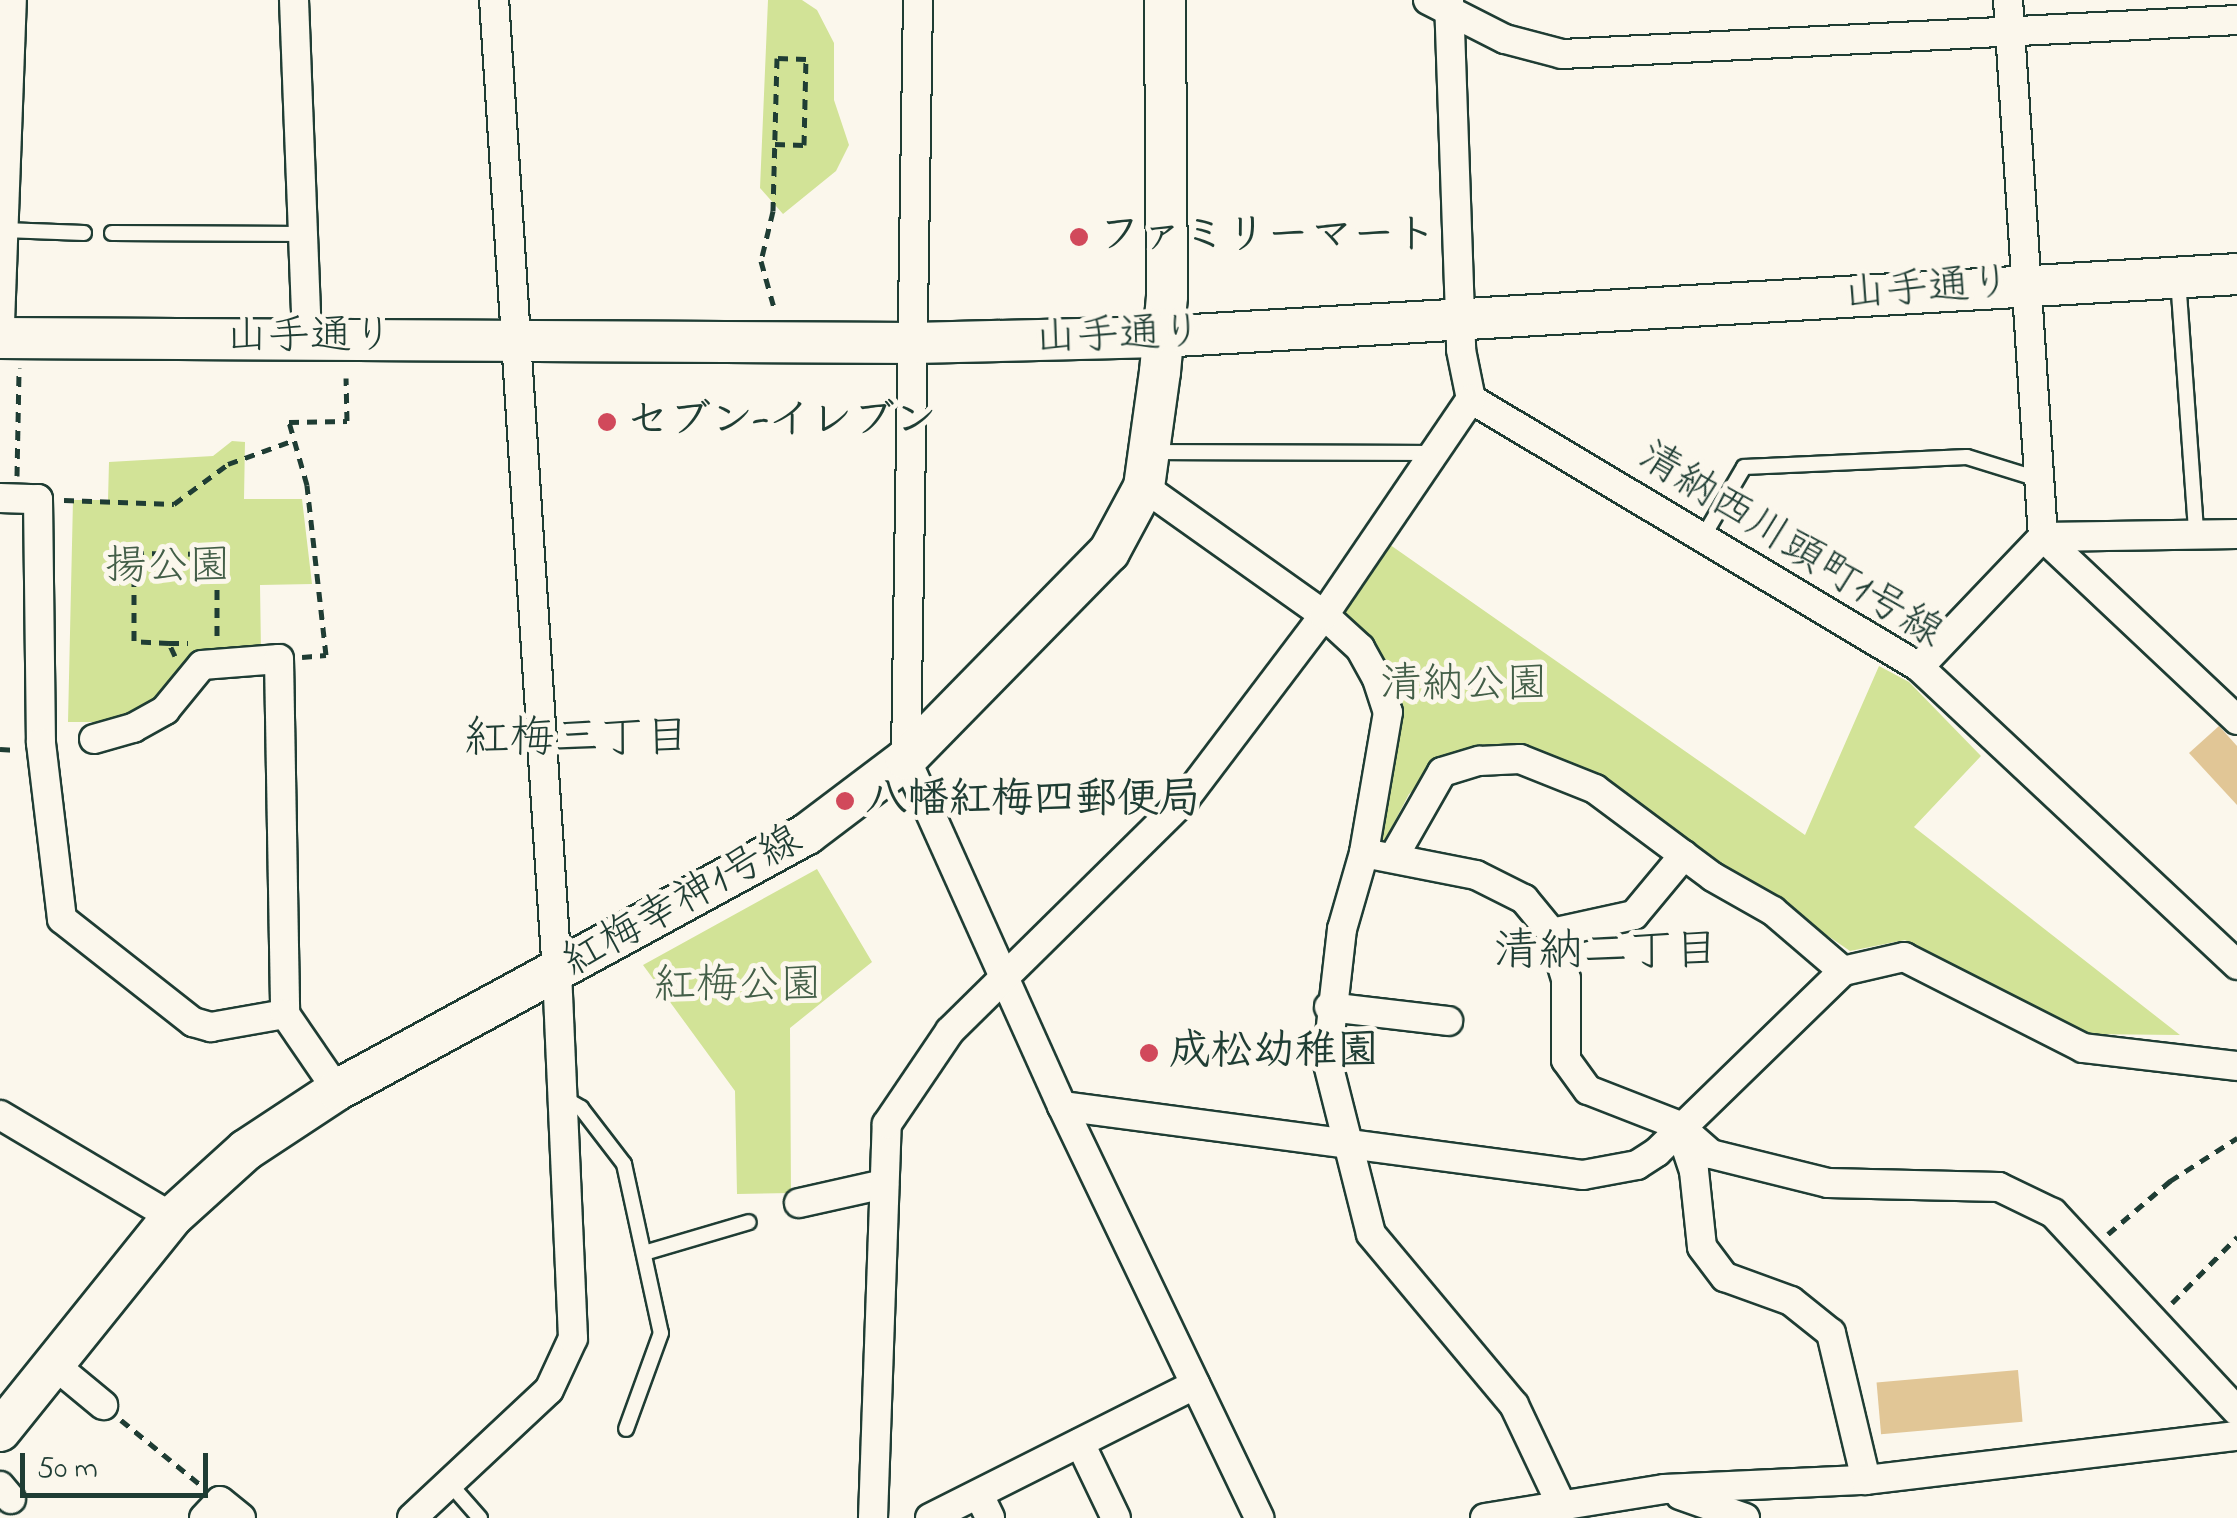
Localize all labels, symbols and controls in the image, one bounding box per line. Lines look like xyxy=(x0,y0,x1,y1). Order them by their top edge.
place label: ファミリーマート xyxy=(1099,212,1435,262)
marker: ファミリーマート xyxy=(1068,226,1090,248)
street label: 山手通り xyxy=(1842,259,2014,321)
street label: 山手通り xyxy=(1034,309,1204,365)
street label: 山手通り xyxy=(226,313,394,363)
place label: セブン-イレブン xyxy=(627,397,937,447)
marker: セブン-イレブン xyxy=(596,411,618,433)
street label: 清納西川頭町1号線 xyxy=(1629,432,1951,660)
park label: 揚公園 xyxy=(105,543,231,593)
park label: 清納公園 xyxy=(1380,661,1548,711)
district label: 紅梅三丁目 xyxy=(465,714,689,768)
place label: 八幡紅梅四郵便局 xyxy=(865,776,1201,826)
marker: 八幡紅梅四郵便局 xyxy=(834,790,856,812)
street label: 紅梅幸神1号線 xyxy=(555,816,811,988)
district label: 清納二丁目 xyxy=(1494,927,1718,981)
park label: 紅梅公園 xyxy=(654,962,822,1012)
place label: 成松幼稚園 xyxy=(1169,1028,1379,1078)
marker: 成松幼稚園 xyxy=(1138,1042,1160,1064)
scale bar xyxy=(25,1433,212,1495)
text: 50 m xyxy=(37,1448,98,1492)

